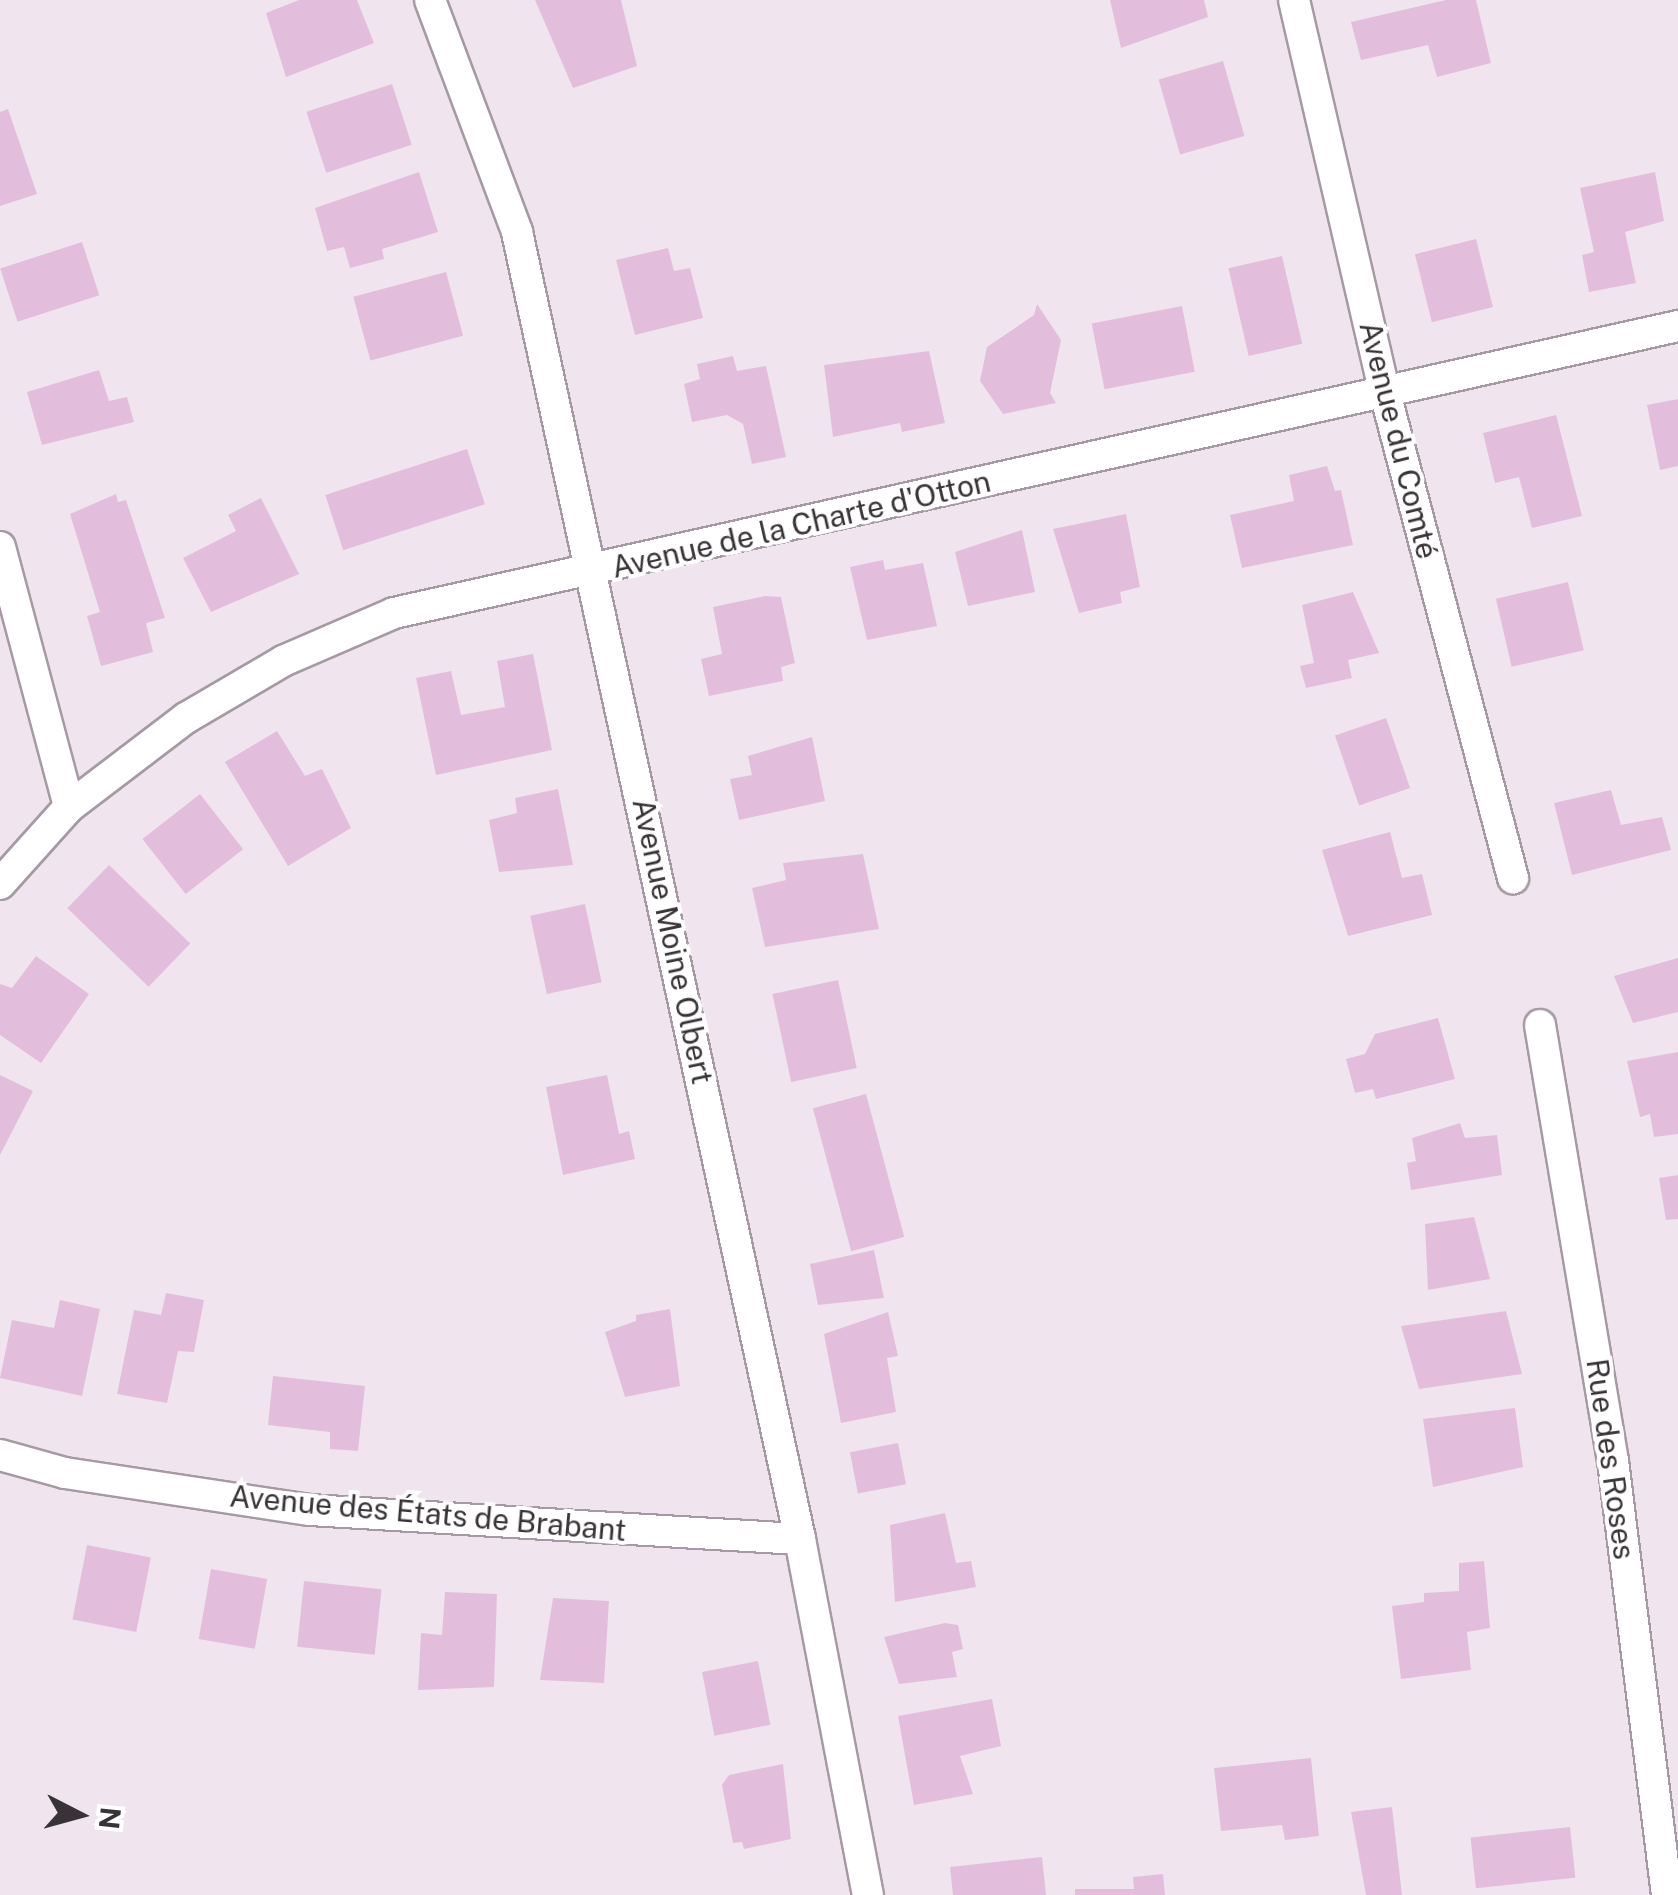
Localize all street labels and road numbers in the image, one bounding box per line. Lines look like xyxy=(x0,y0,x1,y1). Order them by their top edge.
street label: Avenue du Comté xyxy=(1352,317,1446,563)
street label: Avenue de la Charte d'Otton xyxy=(607,463,995,585)
street label: Avenue Moine Olbert xyxy=(625,795,721,1087)
street label: Rue des Roses xyxy=(1579,1356,1643,1562)
street label: Avenue des États de Brabant xyxy=(227,1478,629,1548)

